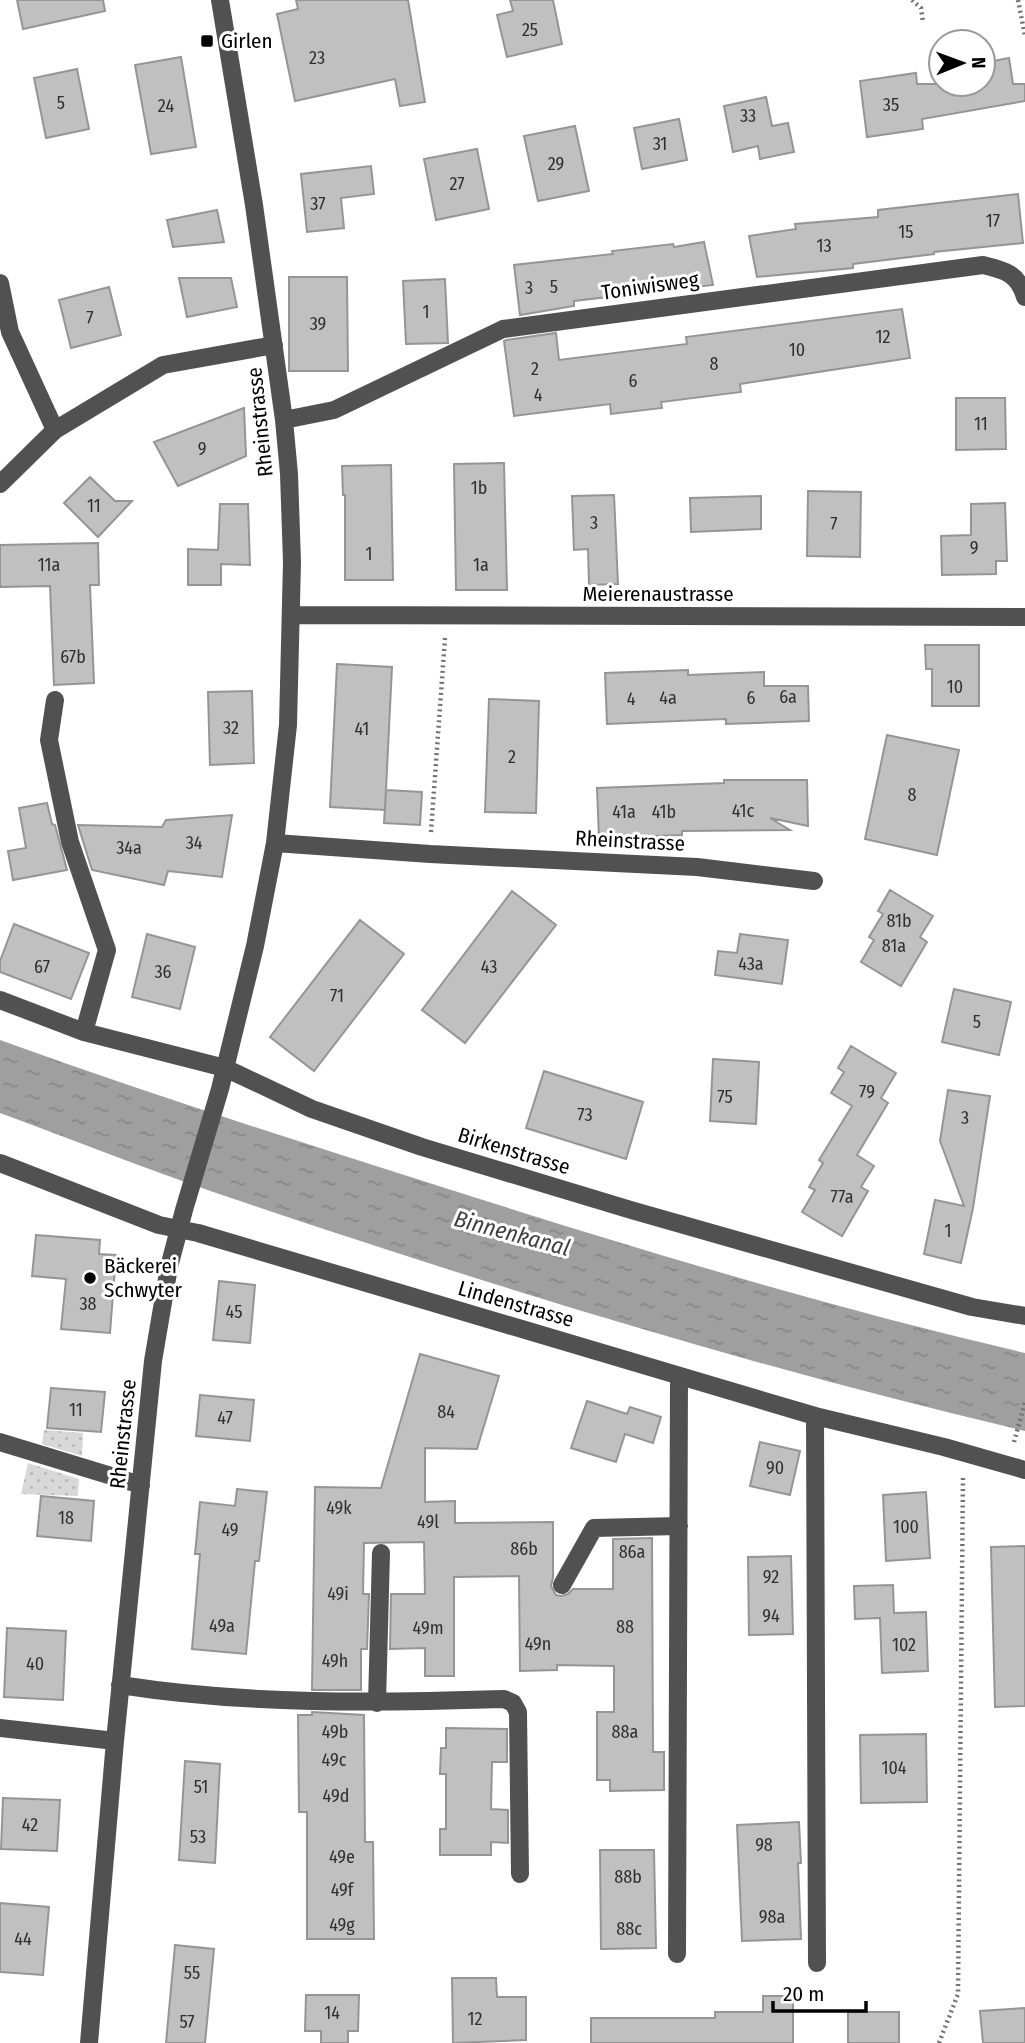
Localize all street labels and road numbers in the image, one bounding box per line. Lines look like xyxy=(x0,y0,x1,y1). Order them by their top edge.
street label: Toniwisweg xyxy=(600,266,700,306)
street label: Rheinstrasse xyxy=(241,366,279,478)
street label: Meierenaustrasse xyxy=(582,581,734,607)
street label: Rheinstrasse xyxy=(574,825,686,857)
street label: Birkenstrasse xyxy=(455,1122,573,1180)
street label: Lindenstrasse xyxy=(455,1275,577,1333)
street label: Rheinstrasse xyxy=(104,1378,142,1490)

